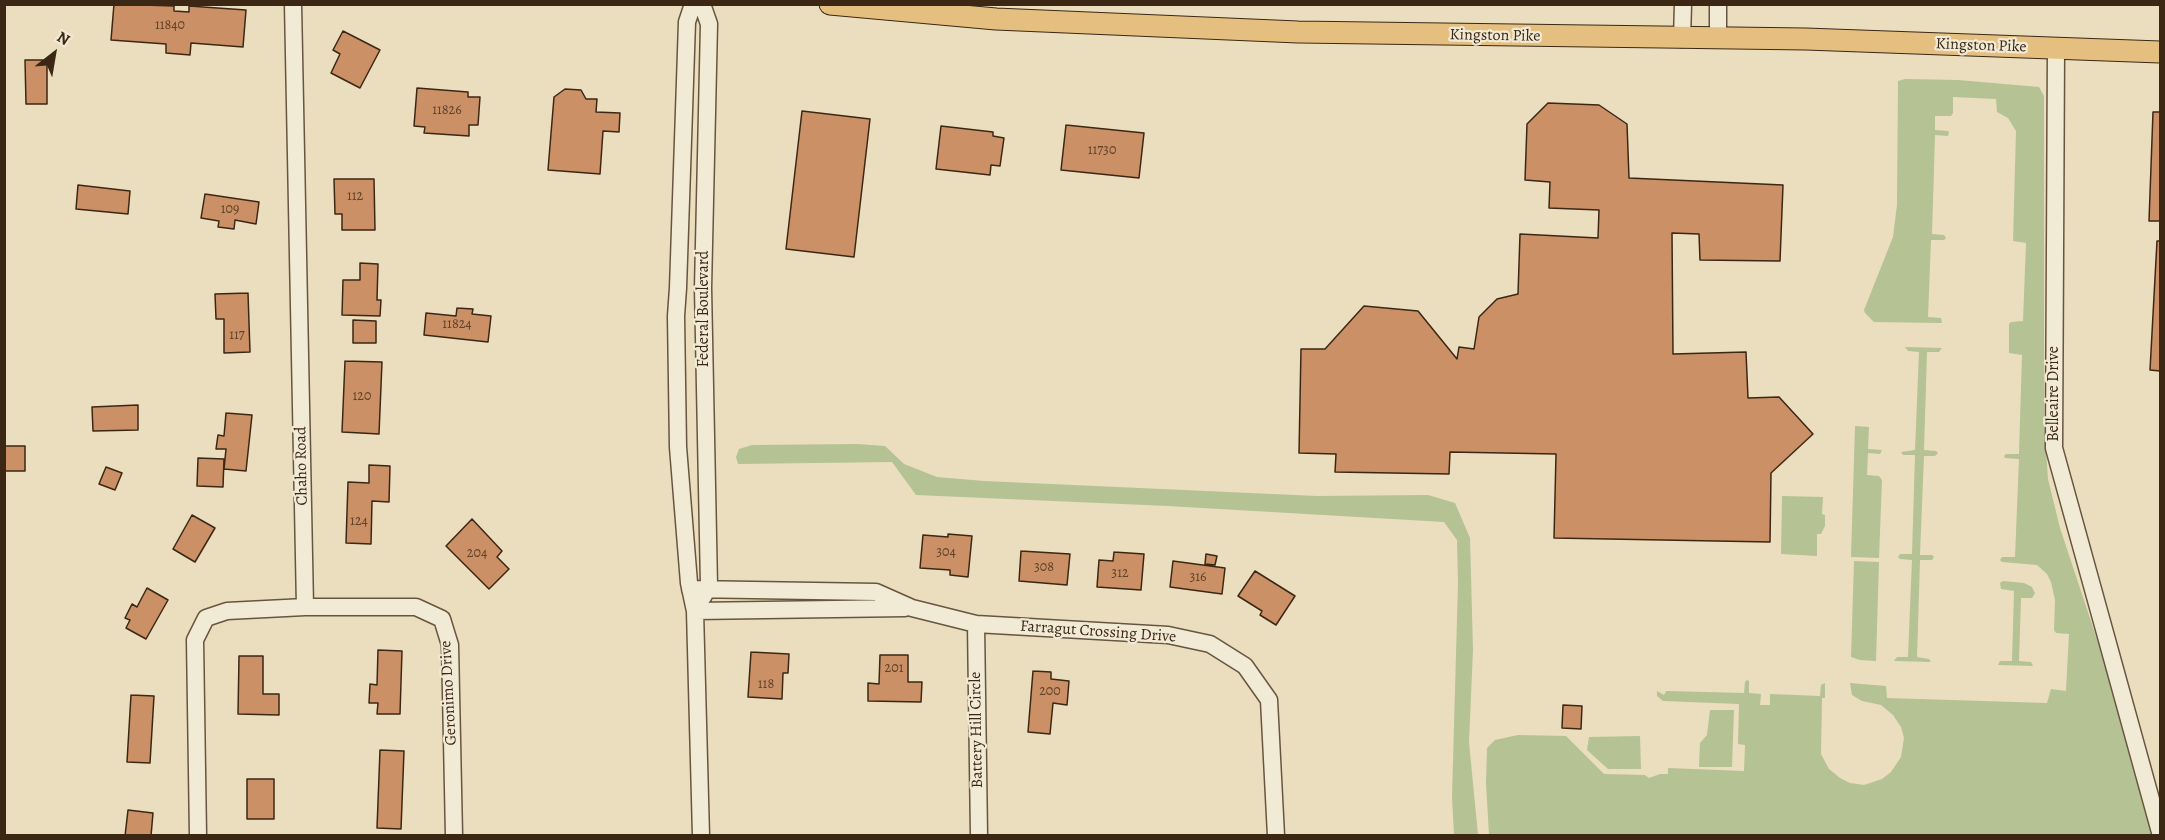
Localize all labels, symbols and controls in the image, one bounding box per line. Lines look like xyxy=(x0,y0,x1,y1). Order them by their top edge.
house number: 11840 xyxy=(155,18,185,34)
north arrow xyxy=(24,24,84,84)
text: N xyxy=(53,26,74,51)
street label: Kingston Pike xyxy=(1449,26,1541,46)
street label: Kingston Pike xyxy=(1935,35,2027,57)
house number: 11826 xyxy=(432,103,462,119)
house number: 11730 xyxy=(1088,143,1116,159)
house number: 112 xyxy=(347,189,363,205)
house number: 109 xyxy=(221,202,239,218)
street label: Federal Boulevard xyxy=(694,251,714,367)
house number: 11824 xyxy=(442,317,472,333)
house number: 117 xyxy=(229,328,245,344)
street label: Belleaire Drive xyxy=(2044,346,2064,442)
house number: 120 xyxy=(353,389,371,405)
street label: Chaho Road xyxy=(292,426,312,506)
house number: 124 xyxy=(350,514,368,530)
house number: 304 xyxy=(936,545,956,561)
house number: 204 xyxy=(467,546,487,562)
house number: 308 xyxy=(1034,560,1054,576)
house number: 312 xyxy=(1111,566,1129,582)
house number: 316 xyxy=(1189,570,1207,586)
street label: Farragut Crossing Drive xyxy=(1019,617,1177,647)
street label: Geronimo Drive xyxy=(437,640,461,746)
house number: 201 xyxy=(885,661,903,677)
street label: Battery Hill Circle xyxy=(966,671,988,789)
house number: 118 xyxy=(758,677,774,693)
house number: 200 xyxy=(1039,684,1061,700)

